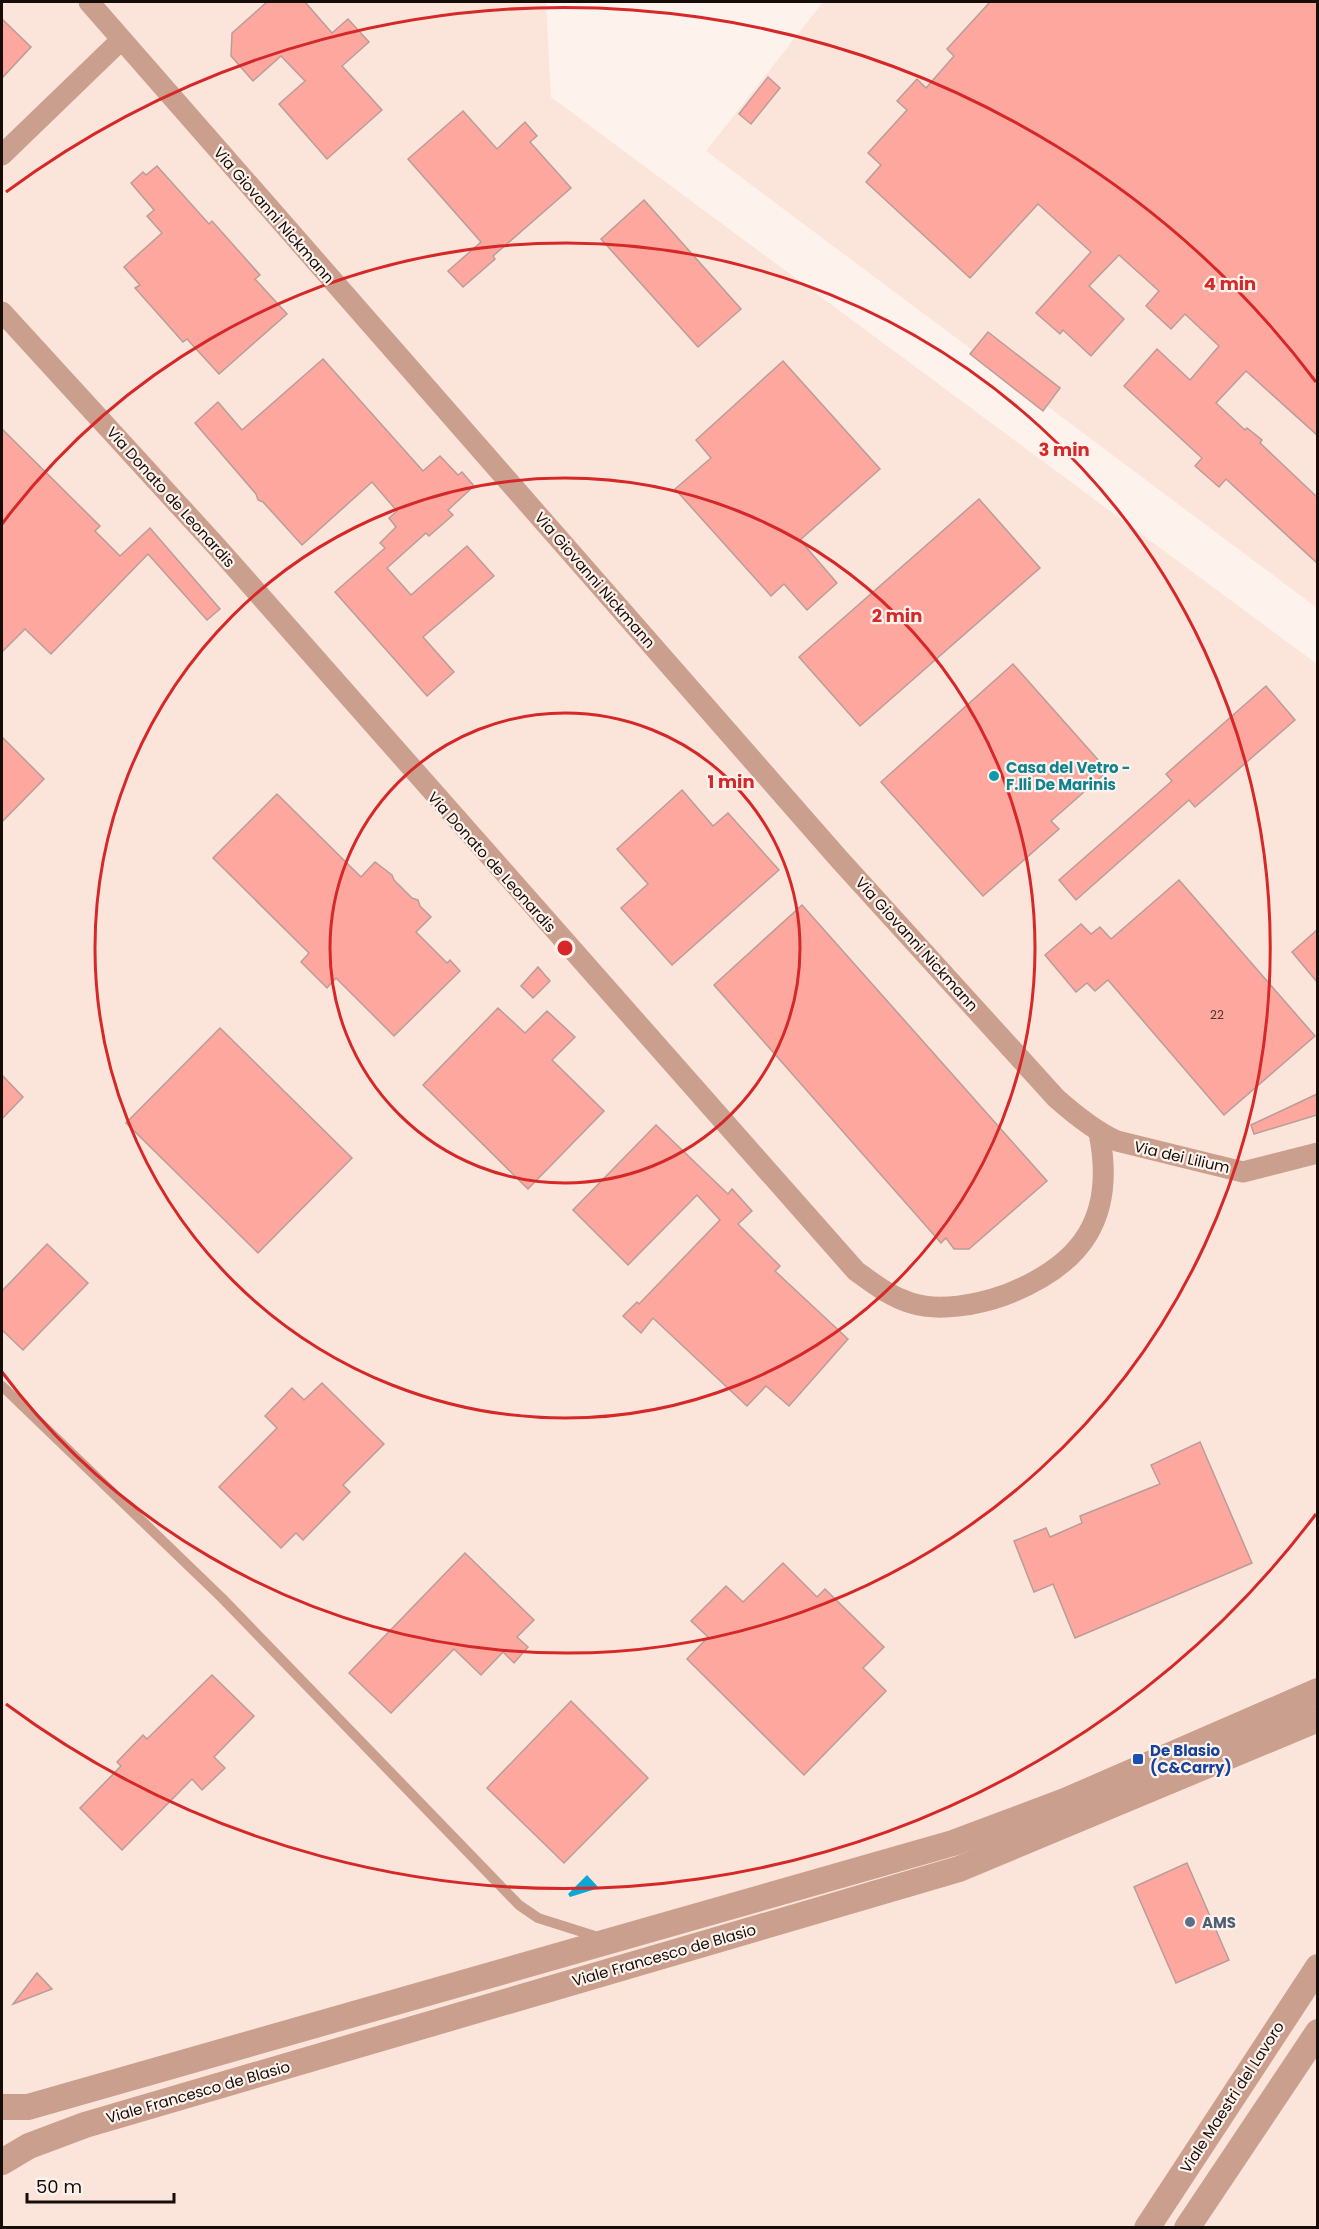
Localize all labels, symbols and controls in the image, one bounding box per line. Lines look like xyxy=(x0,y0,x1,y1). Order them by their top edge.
street label: Via Giovanni Nickmann xyxy=(209,142,339,288)
text: 4 min xyxy=(1204,271,1256,296)
street label: Via Donato de Leonardis xyxy=(102,422,240,572)
text: 3 min xyxy=(1038,437,1090,462)
street label: Via Giovanni Nickmann xyxy=(530,507,660,653)
text: 2 min xyxy=(872,603,922,628)
place label: Casa del Vetro - F.lli De Marinis xyxy=(1006,757,1131,795)
text: 1 min xyxy=(707,769,755,794)
marker: Casa del Vetro - F.lli De Marinis xyxy=(987,769,1001,783)
street label: Via Donato de Leonardis xyxy=(423,787,561,937)
street label: Via Giovanni Nickmann xyxy=(851,872,983,1016)
centre of rings xyxy=(555,938,575,958)
house number: 22 xyxy=(1210,1006,1224,1023)
street label: Via dei Lilium xyxy=(1132,1136,1232,1178)
place label: De Blasio (C&Carry) xyxy=(1150,1740,1232,1778)
marker: De Blasio (C&Carry) xyxy=(1131,1752,1145,1766)
place label: AMS xyxy=(1202,1912,1236,1933)
marker: AMS xyxy=(1183,1915,1197,1929)
street label: Viale Francesco de Blasio xyxy=(570,1919,758,1991)
street label: Viale Maestri del Lavoro xyxy=(1175,2017,1289,2177)
street label: Viale Francesco de Blasio xyxy=(104,2056,292,2128)
scale bar xyxy=(27,2166,174,2204)
text: 50 m xyxy=(36,2174,82,2199)

